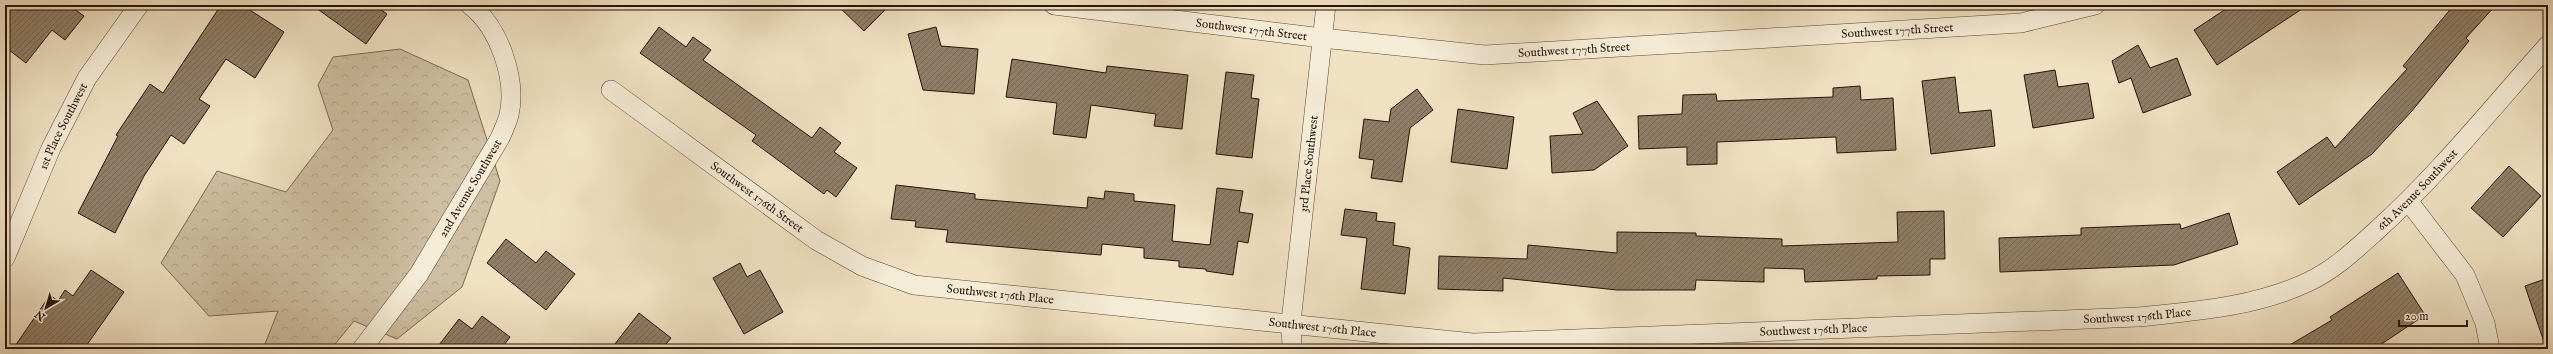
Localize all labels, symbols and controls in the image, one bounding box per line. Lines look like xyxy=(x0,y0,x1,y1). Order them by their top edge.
street label: Southwest 177th Street xyxy=(1195,16,1308,44)
street label: Southwest 177th Street xyxy=(1841,20,1954,42)
street label: Southwest 177th Street xyxy=(1518,39,1630,61)
street label: 1st Place Southwest xyxy=(36,81,91,172)
street label: 3rd Place Southwest xyxy=(1296,115,1322,213)
street label: 2nd Avenue Southwest xyxy=(436,137,505,240)
street label: 6th Avenue Southwest xyxy=(2374,146,2461,234)
street label: Southwest 176th Street xyxy=(707,158,806,236)
street label: Southwest 176th Place xyxy=(946,281,1055,308)
north arrow xyxy=(26,288,66,328)
scale bar xyxy=(2399,302,2467,328)
street label: Southwest 176th Place xyxy=(2083,304,2192,327)
text: N xyxy=(32,306,49,324)
text: 20 m xyxy=(2405,309,2428,324)
street label: Southwest 176th Place xyxy=(1268,315,1377,341)
street label: Southwest 176th Place xyxy=(1759,321,1868,340)

